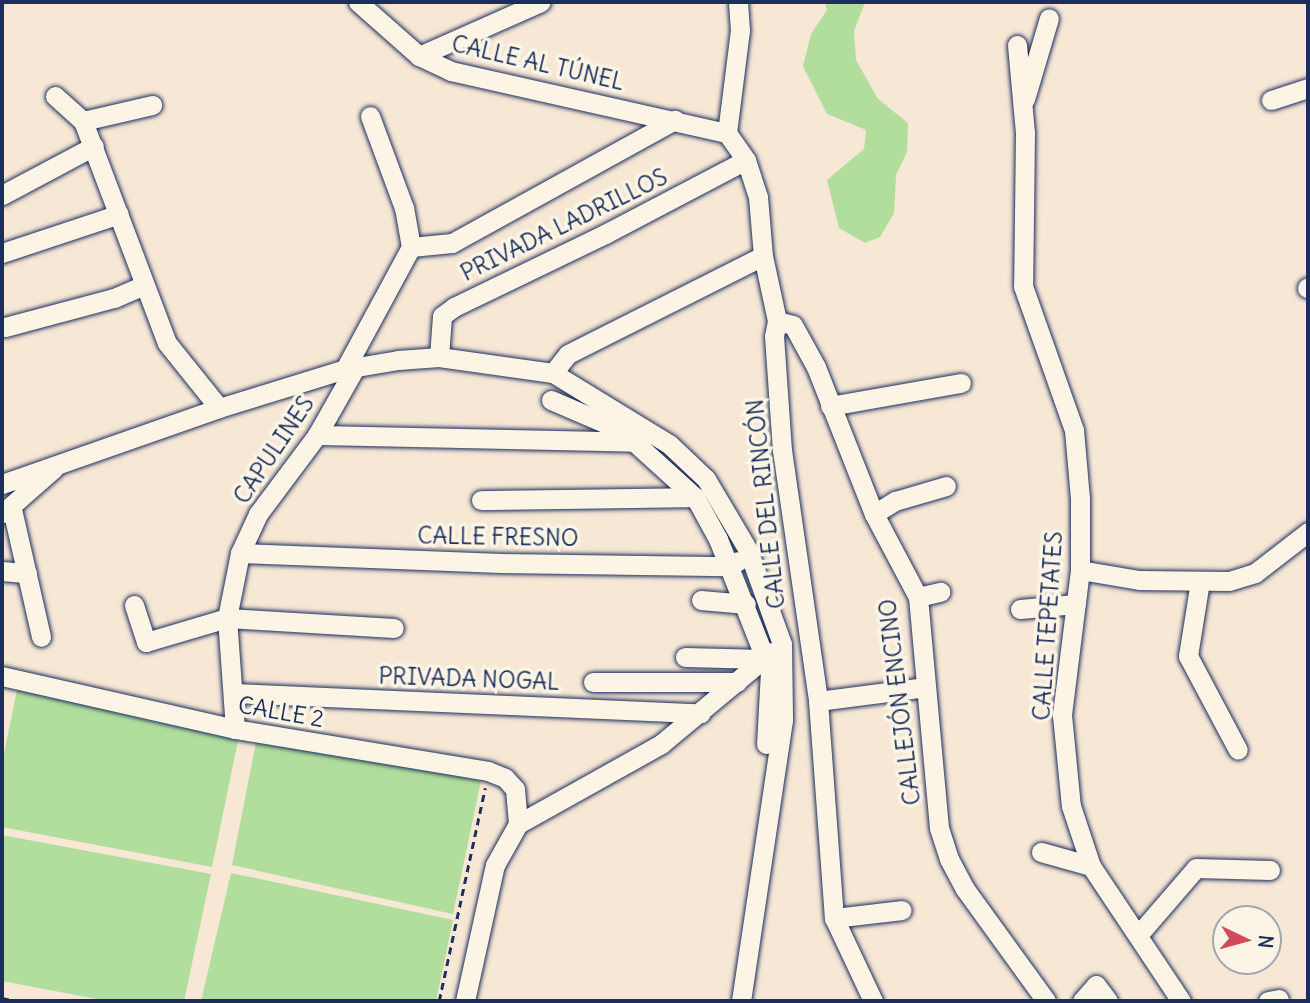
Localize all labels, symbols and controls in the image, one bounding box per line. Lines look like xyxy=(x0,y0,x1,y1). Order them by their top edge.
street label: CALLE AL TÚNEL xyxy=(449,30,627,96)
street label: PRIVADA LADRILLOS xyxy=(456,163,672,287)
street label: CAPULINES xyxy=(228,391,320,509)
street label: CALLE DEL RINCÓN xyxy=(741,398,791,610)
street label: CALLE FRESNO xyxy=(417,522,579,552)
street label: CALLE TEPETATES xyxy=(1028,530,1068,722)
street label: CALLEJÓN ENCINO xyxy=(874,597,926,807)
street label: PRIVADA NOGAL xyxy=(378,662,560,696)
street label: CALLE 2 xyxy=(236,691,326,733)
north arrow xyxy=(1212,905,1282,975)
text: N xyxy=(1253,934,1278,949)

